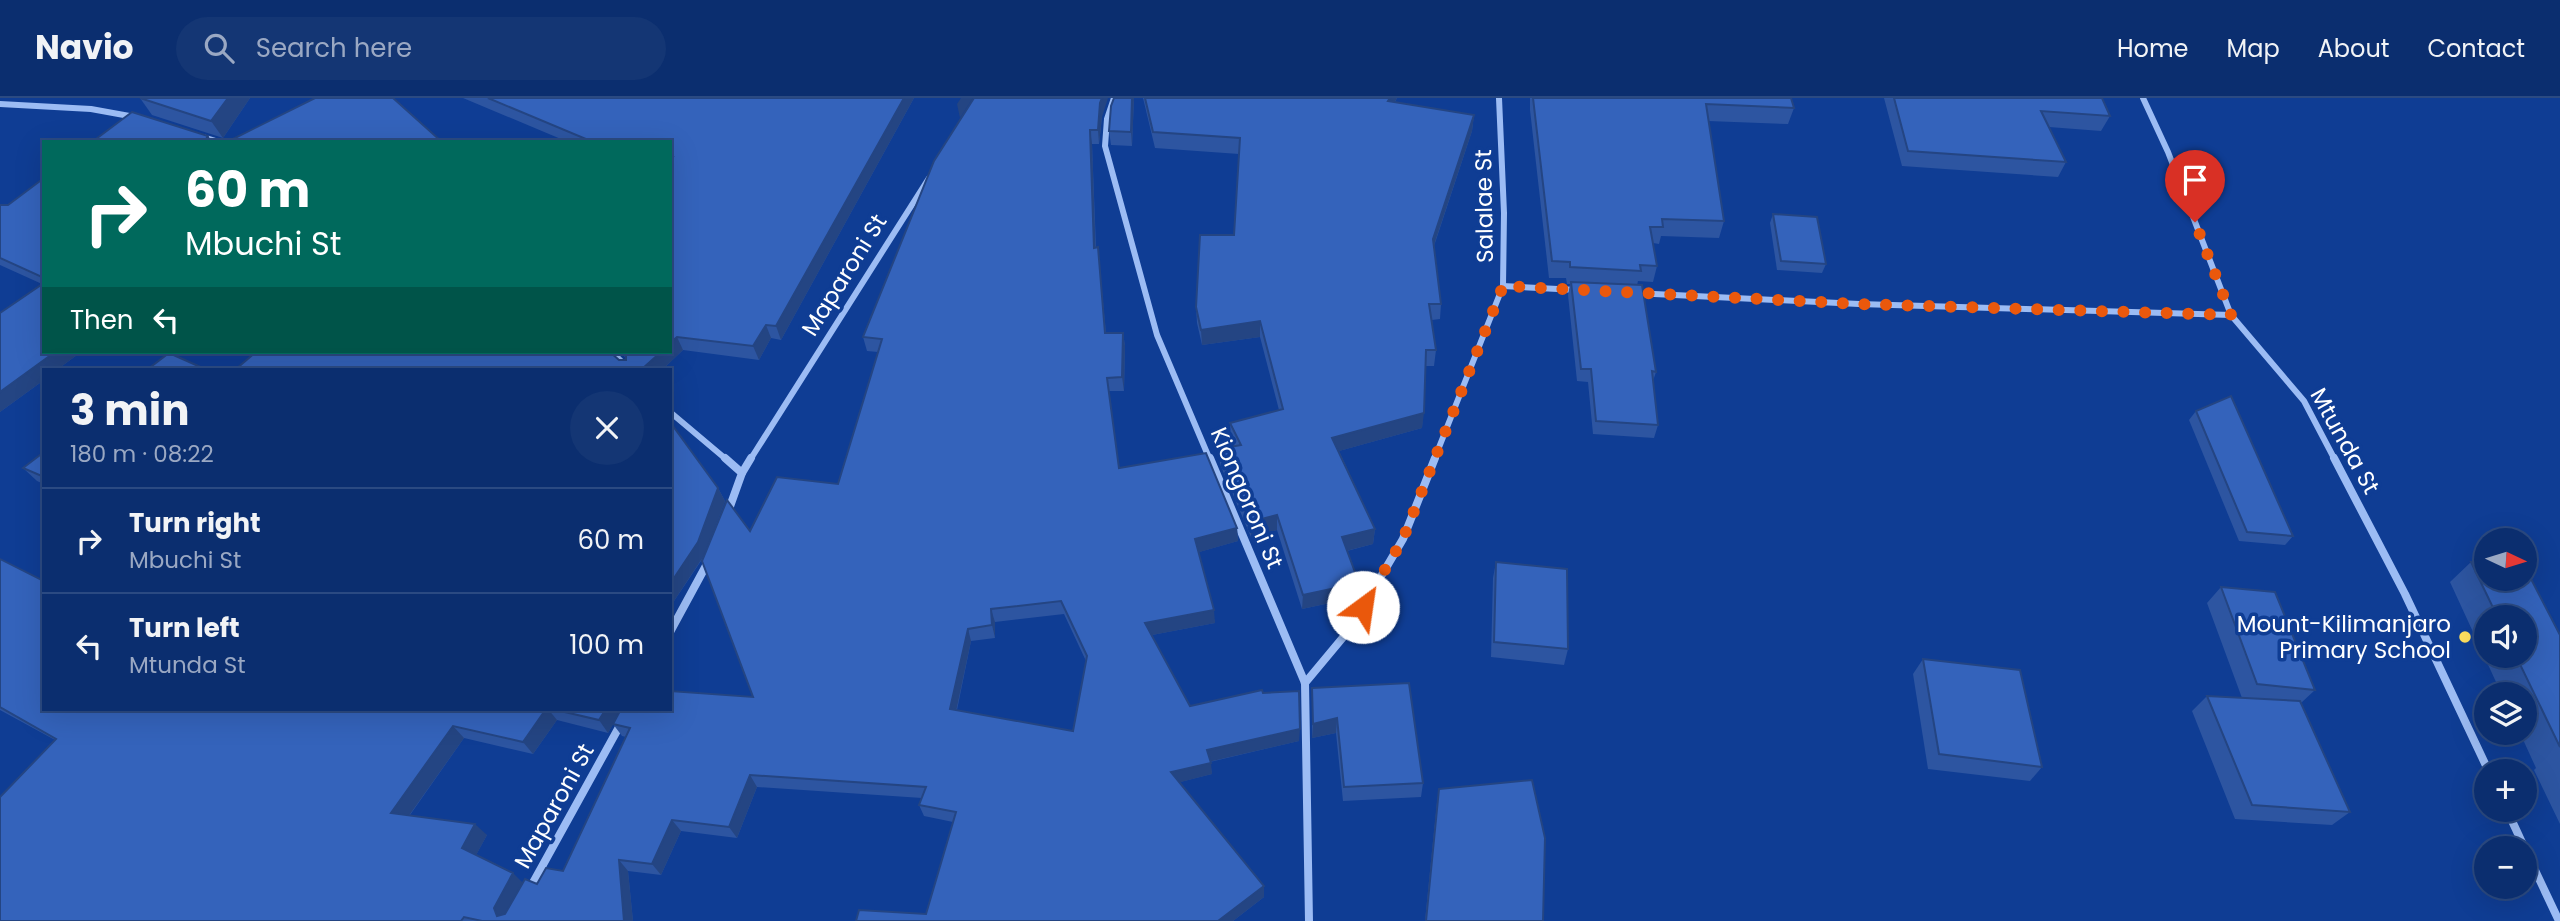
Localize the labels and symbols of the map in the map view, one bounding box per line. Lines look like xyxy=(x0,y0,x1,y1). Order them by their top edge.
street label: Salalae St xyxy=(1467,149,1501,263)
pin xyxy=(2165,150,2225,222)
street label: Maparoni St xyxy=(794,208,894,342)
street label: Mtunda St xyxy=(2303,382,2387,500)
street label: Kiongoroni St xyxy=(1203,422,1291,574)
north arrow xyxy=(2474,528,2538,592)
position arrow xyxy=(1326,570,1400,644)
place label: Mount-Kilimanjaro Primary School xyxy=(2237,608,2451,666)
marker: Mount-Kilimanjaro Primary School xyxy=(2457,629,2473,645)
street label: Maparoni St xyxy=(507,738,601,874)

